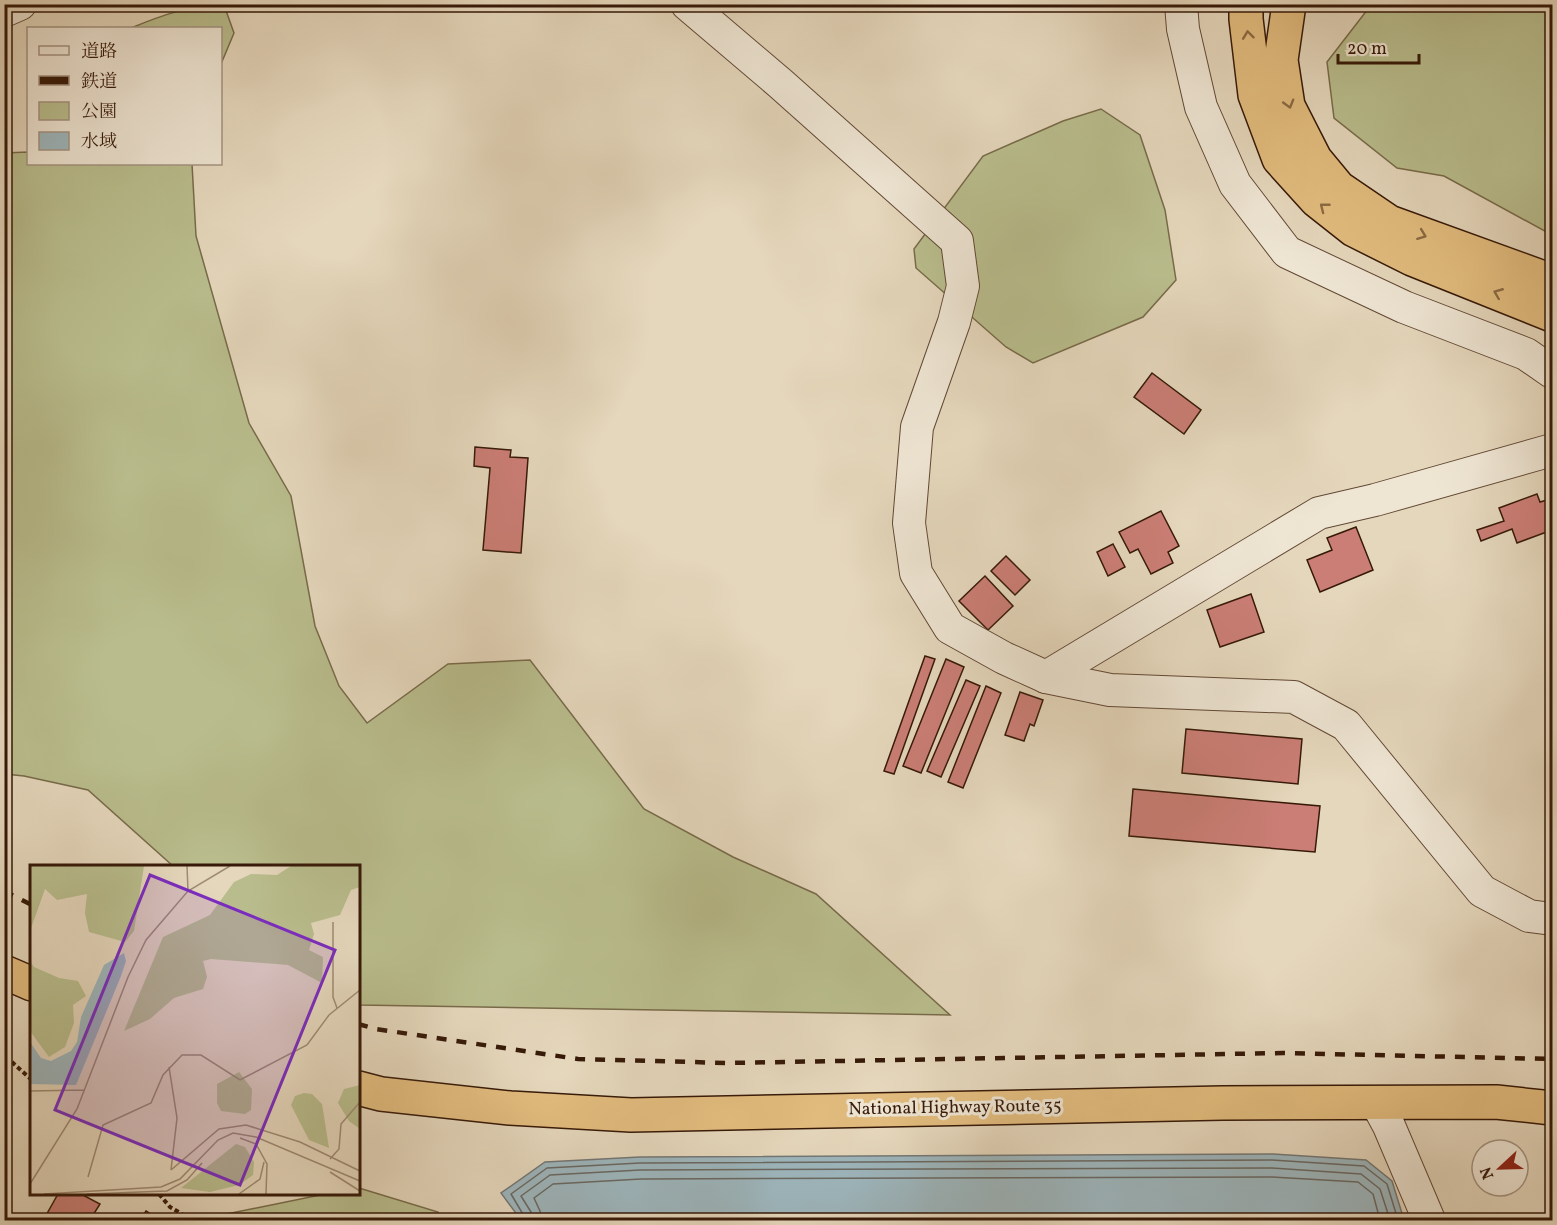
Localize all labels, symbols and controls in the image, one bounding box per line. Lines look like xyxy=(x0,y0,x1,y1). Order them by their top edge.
legend xyxy=(27,27,222,165)
scale bar xyxy=(1338,27,1419,65)
one-way arrow xyxy=(1242,30,1254,39)
text: 20 m xyxy=(1347,37,1387,62)
text: 道路 xyxy=(81,40,117,65)
text: 鉄道 xyxy=(81,70,117,95)
one-way arrow xyxy=(1282,98,1294,109)
text: 公園 xyxy=(81,100,117,125)
text: 水域 xyxy=(81,130,117,155)
one-way arrow xyxy=(1320,203,1331,214)
one-way arrow xyxy=(1416,227,1427,240)
one-way arrow xyxy=(1493,288,1504,300)
inset map xyxy=(30,865,360,1195)
street label: National Highway Route 35 xyxy=(848,1094,1062,1122)
north arrow xyxy=(1470,1138,1530,1198)
text: N xyxy=(1475,1163,1500,1182)

